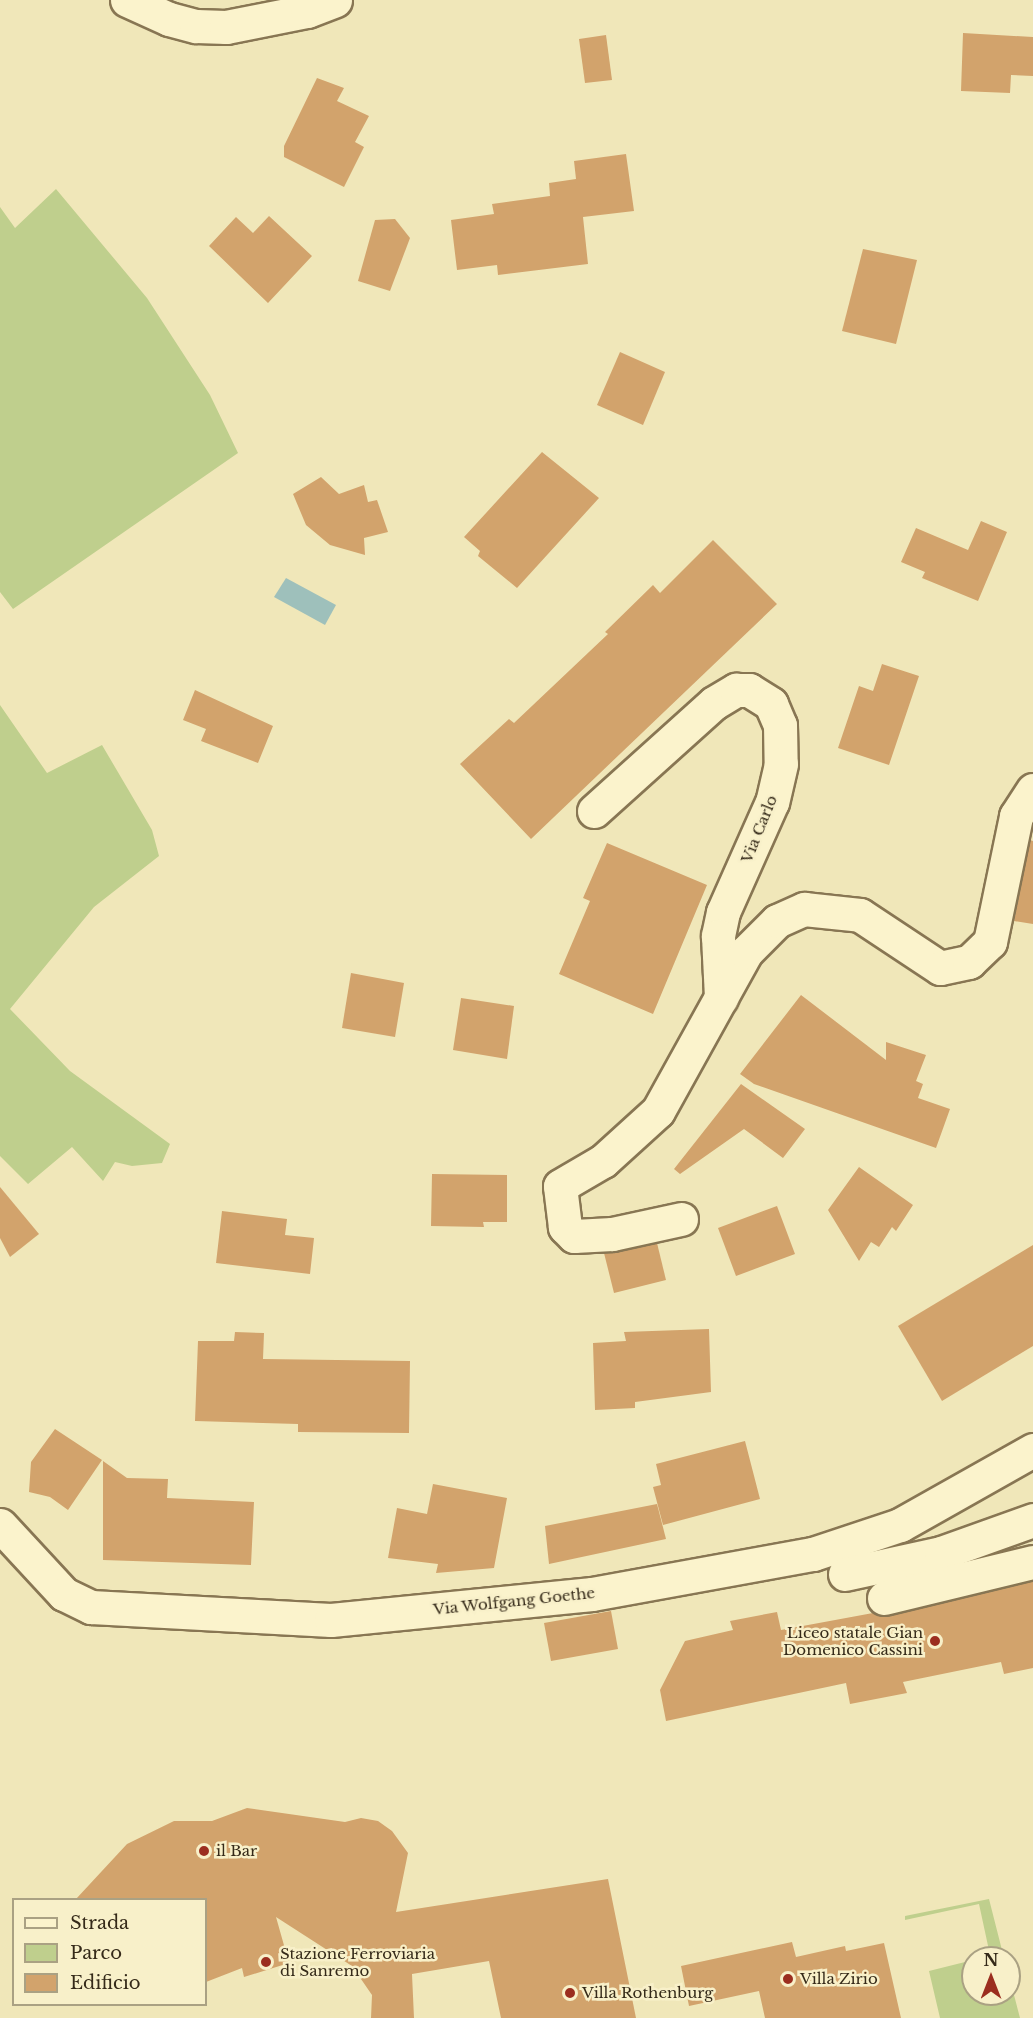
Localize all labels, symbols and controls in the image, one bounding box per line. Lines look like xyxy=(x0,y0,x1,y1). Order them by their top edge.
street label: Via Carlo xyxy=(737,792,781,866)
street label: Via Wolfgang Goethe xyxy=(432,1584,596,1618)
place label: Liceo statale Gian Domenico Cassini xyxy=(783,1623,923,1658)
marker: Liceo statale Gian Domenico Cassini xyxy=(928,1634,942,1648)
place label: il Bar xyxy=(216,1842,257,1860)
marker: il Bar xyxy=(197,1844,211,1858)
legend xyxy=(12,1898,207,2006)
text: Strada xyxy=(70,1912,129,1934)
text: Parco xyxy=(70,1942,122,1964)
place label: Stazione Ferroviaria di Sanremo xyxy=(280,1944,435,1979)
north arrow xyxy=(961,1946,1021,2006)
text: N xyxy=(983,1950,999,1970)
marker: Stazione Ferroviaria di Sanremo xyxy=(257,1953,275,1971)
place label: Villa Zirio xyxy=(800,1970,878,1988)
text: Edificio xyxy=(70,1972,141,1994)
marker: Villa Zirio xyxy=(781,1972,795,1986)
place label: Villa Rothenburg xyxy=(582,1984,714,2002)
marker: Villa Rothenburg xyxy=(563,1986,577,2000)

